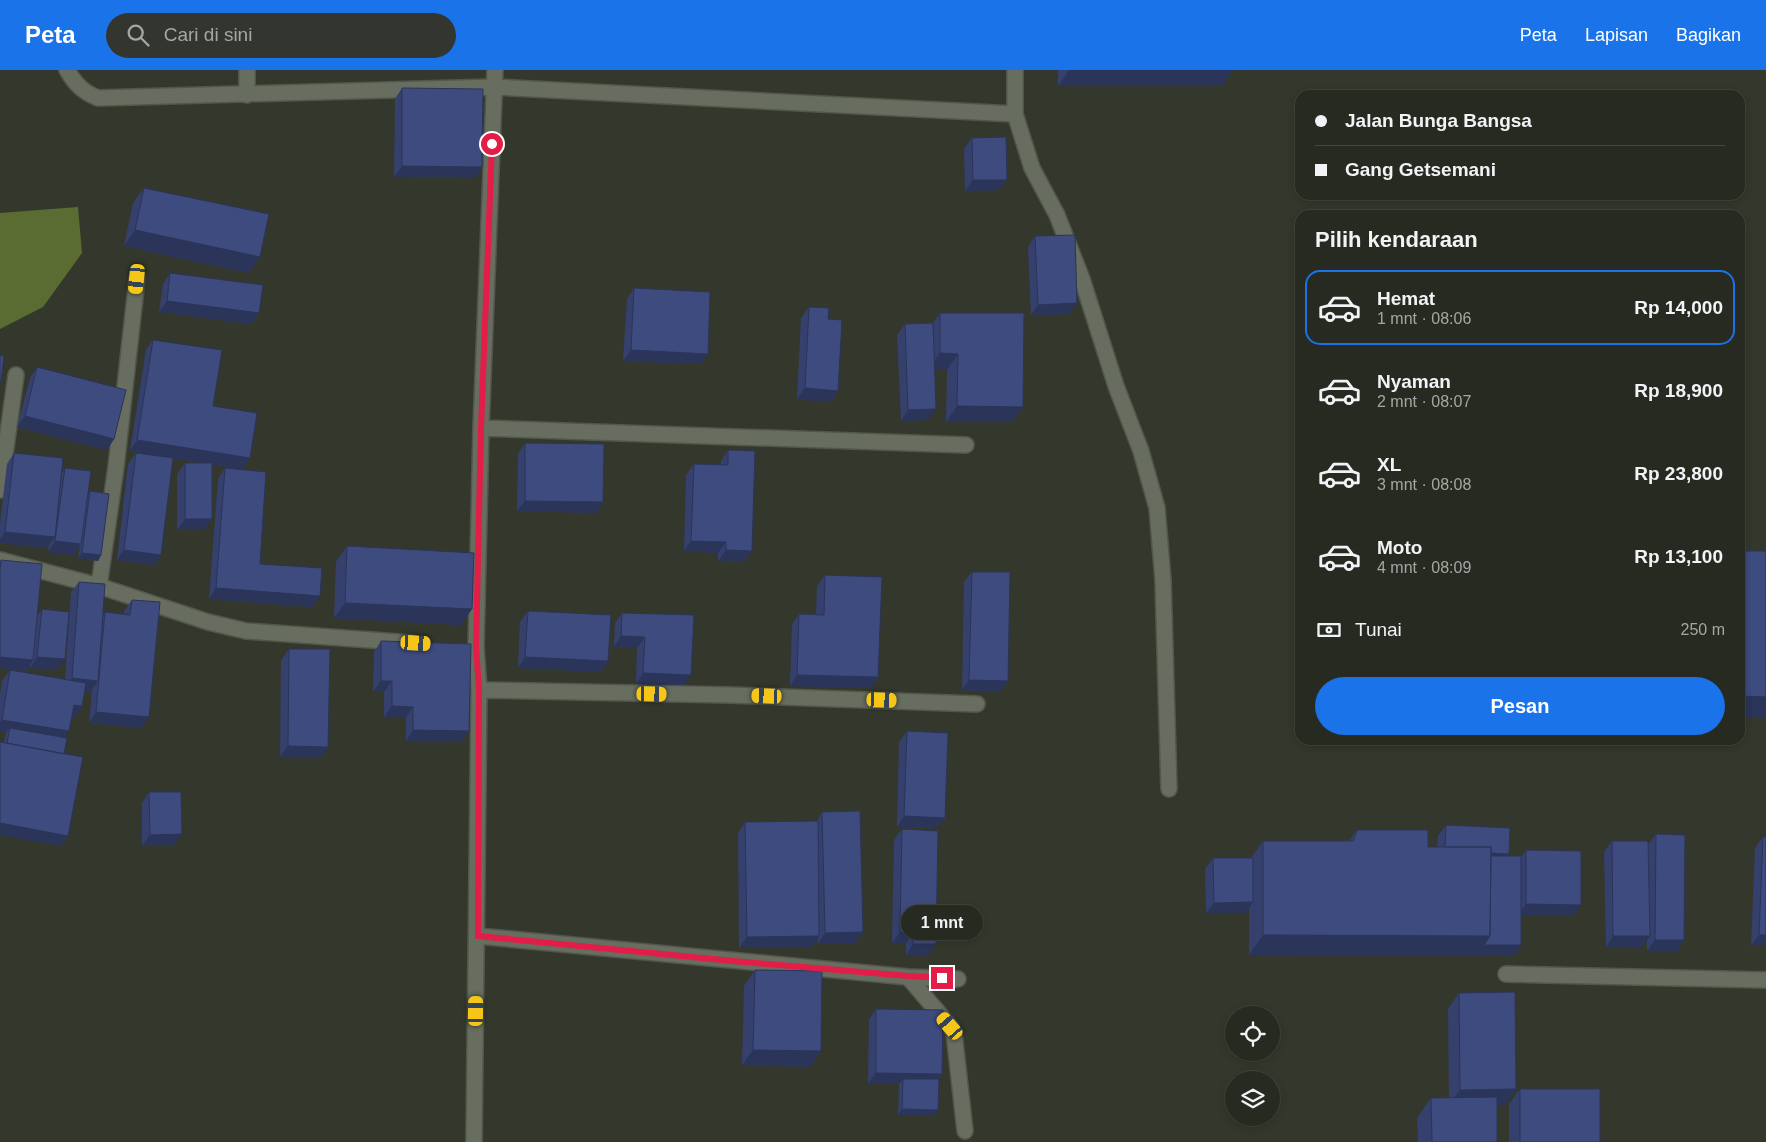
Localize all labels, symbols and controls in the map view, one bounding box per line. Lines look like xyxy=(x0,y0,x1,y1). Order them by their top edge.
search box xyxy=(106,13,456,58)
text: Peta xyxy=(25,21,76,48)
icon: search xyxy=(124,21,152,49)
text: Cari di sini xyxy=(164,24,252,45)
text: Peta xyxy=(1520,25,1557,45)
text: Lapisan xyxy=(1585,25,1648,45)
text: Bagikan xyxy=(1676,25,1741,45)
text: Jalan Bunga Bangsa xyxy=(1345,110,1532,131)
route start xyxy=(481,133,503,155)
text: Gang Getsemani xyxy=(1345,159,1496,180)
text: Pilih kendaraan xyxy=(1315,227,1478,252)
car xyxy=(127,263,146,295)
icon: car xyxy=(1317,285,1362,330)
text: Hemat xyxy=(1377,288,1435,309)
text: Rp 14,000 xyxy=(1634,297,1723,318)
text: 1 mnt · 08:06 xyxy=(1377,310,1471,327)
icon: car xyxy=(1317,368,1362,413)
text: Nyaman xyxy=(1377,371,1451,392)
text: Rp 18,900 xyxy=(1634,380,1723,401)
text: 2 mnt · 08:07 xyxy=(1377,393,1471,410)
icon: car xyxy=(1317,451,1362,496)
text: XL xyxy=(1377,454,1401,475)
text: Rp 23,800 xyxy=(1634,463,1723,484)
text: 3 mnt · 08:08 xyxy=(1377,476,1471,493)
icon: car xyxy=(1317,534,1362,579)
text: Moto xyxy=(1377,537,1422,558)
text: Rp 13,100 xyxy=(1634,546,1723,567)
text: 4 mnt · 08:09 xyxy=(1377,559,1471,576)
icon: cash xyxy=(1315,616,1343,644)
text: Tunai xyxy=(1355,619,1402,640)
text: 250 m xyxy=(1681,621,1725,638)
car xyxy=(400,635,431,651)
button: Pesan xyxy=(1315,677,1725,735)
car xyxy=(636,686,667,702)
car xyxy=(751,688,782,704)
car xyxy=(866,692,897,708)
callout: 1 mnt xyxy=(901,906,983,940)
text: 1 mnt xyxy=(921,914,963,931)
route end xyxy=(931,967,953,989)
car xyxy=(468,996,483,1026)
map controls xyxy=(1225,1006,1280,1126)
button: locate xyxy=(1225,1006,1280,1061)
car xyxy=(934,1010,965,1042)
button: layers xyxy=(1225,1071,1280,1126)

